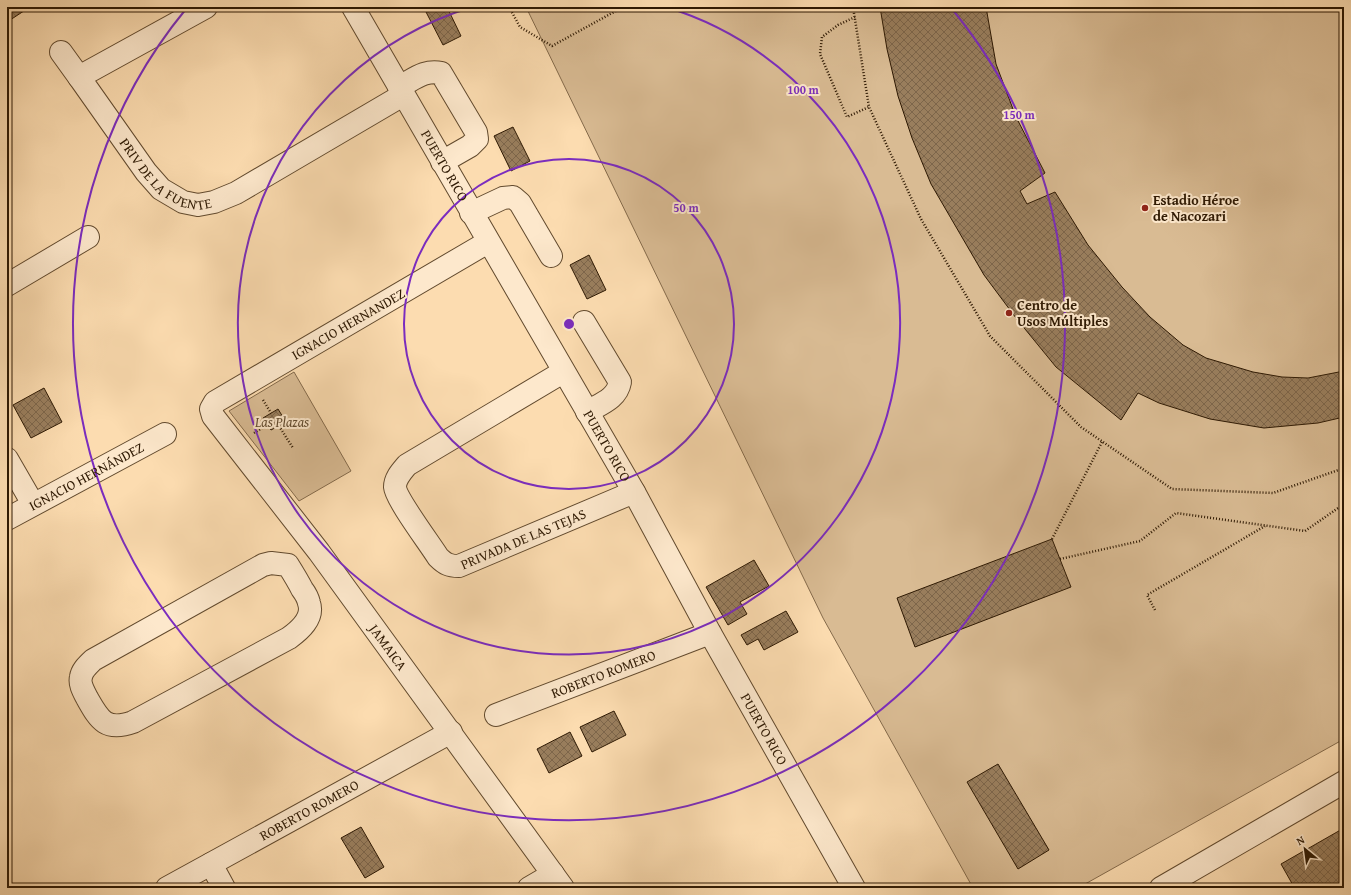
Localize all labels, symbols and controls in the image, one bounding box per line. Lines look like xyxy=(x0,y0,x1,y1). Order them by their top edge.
text: 100 m xyxy=(787,81,820,98)
text: 150 m xyxy=(1003,106,1036,123)
street label: PUERTO RICO xyxy=(416,126,473,205)
street label: PRIV DE LA FUENTE xyxy=(115,134,213,215)
place label: Estadio Héroe de Nacozari xyxy=(1153,190,1239,226)
text: 50 m xyxy=(673,199,699,216)
marker: Estadio Héroe de Nacozari xyxy=(1140,203,1150,213)
street label: IGNACIO HERNANDEZ xyxy=(288,283,408,365)
place label: Centro de Usos Múltiples xyxy=(1017,295,1108,331)
marker: Centro de Usos Múltiples xyxy=(1004,308,1014,318)
centre of rings xyxy=(562,317,576,331)
street label: PUERTO RICO xyxy=(579,406,636,485)
park label: Las Plazas xyxy=(254,412,309,432)
street label: IGNACIO HERNÁNDEZ xyxy=(25,437,147,515)
street label: PRIVADA DE LAS TEJAS xyxy=(457,503,589,574)
street label: JAMAICA xyxy=(363,618,412,675)
street label: ROBERTO ROMERO xyxy=(548,645,659,703)
street label: PUERTO RICO xyxy=(736,689,793,769)
street label: ROBERTO ROMERO xyxy=(256,775,362,845)
north arrow xyxy=(1285,829,1325,869)
text: N xyxy=(1293,831,1308,849)

